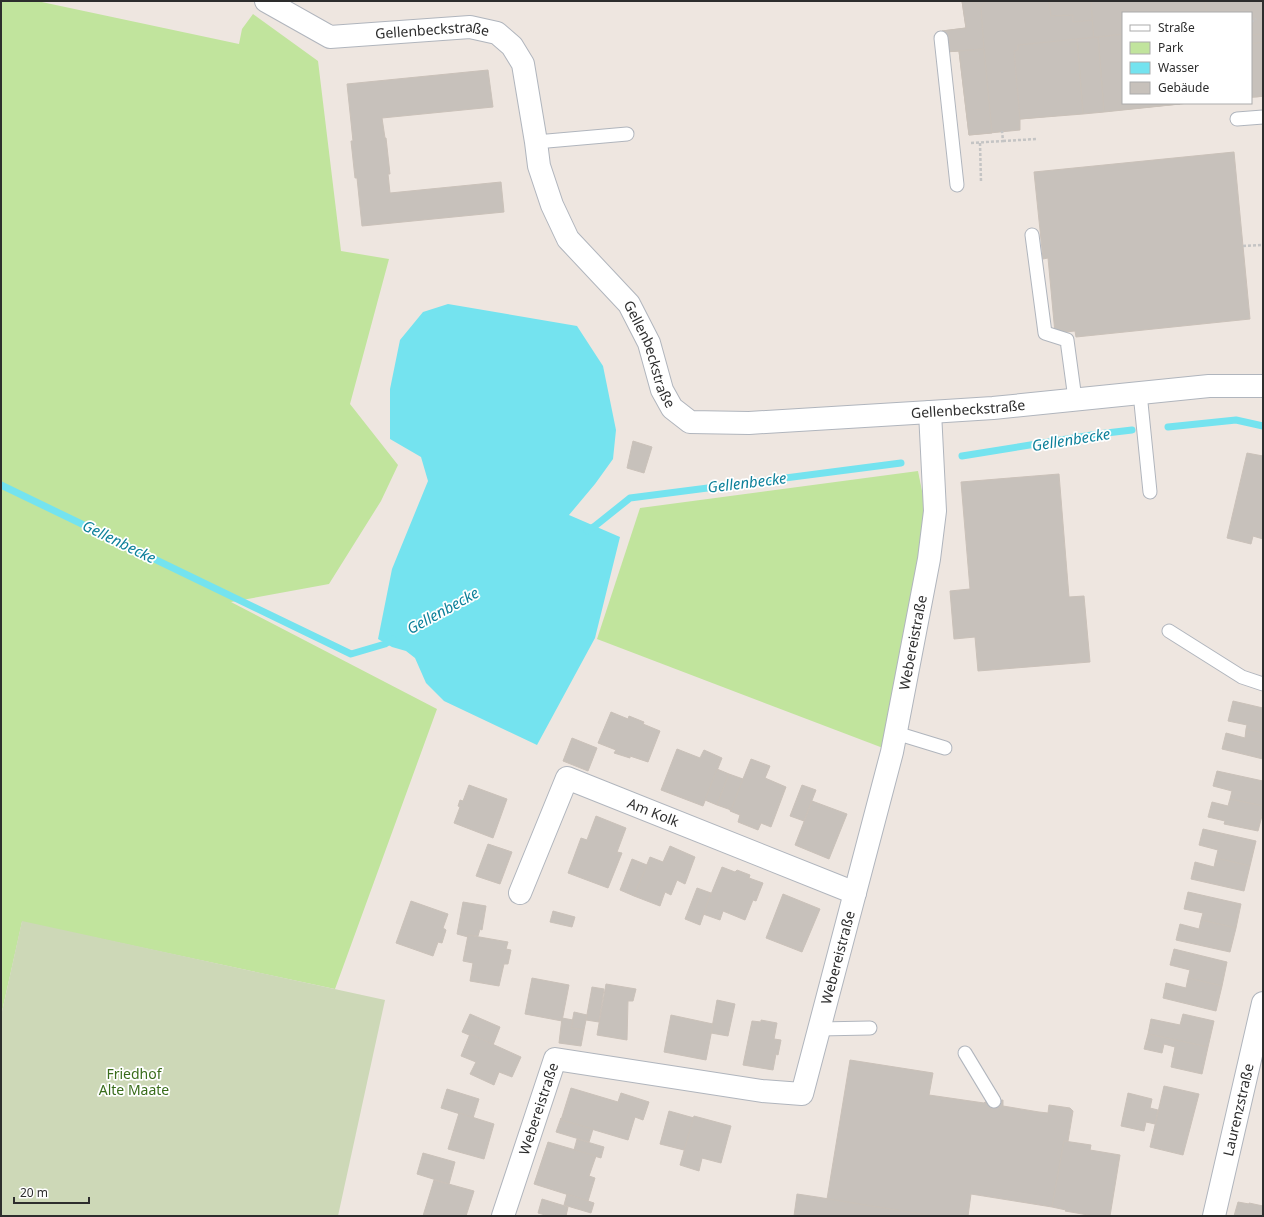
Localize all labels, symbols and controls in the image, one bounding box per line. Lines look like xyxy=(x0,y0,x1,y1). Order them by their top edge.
legend xyxy=(1122,12,1252,104)
street label: Gellenbeckstraße xyxy=(374,17,491,43)
text: Straße xyxy=(1158,19,1195,36)
text: Park xyxy=(1158,39,1184,56)
text: Wasser xyxy=(1158,59,1199,76)
text: Gebäude xyxy=(1158,79,1209,96)
street label: Gellenbeckstraße xyxy=(620,297,680,411)
street label: Gellenbeckstraße xyxy=(910,395,1026,422)
water label: Gellenbecke xyxy=(1030,423,1112,455)
water label: Gellenbecke xyxy=(706,467,788,497)
water label: Gellenbecke xyxy=(79,515,160,568)
water label: Gellenbecke xyxy=(403,582,482,638)
street label: Webereistraße xyxy=(894,593,931,691)
street label: Am Kolk xyxy=(625,793,682,831)
street label: Webereistraße xyxy=(816,908,859,1006)
street label: Webereistraße xyxy=(514,1060,562,1157)
street label: Laurenzstraße xyxy=(1218,1061,1258,1158)
park label: Friedhof Alte Maate xyxy=(99,1064,169,1099)
scale bar xyxy=(14,1179,89,1205)
text: 20 m xyxy=(20,1184,48,1201)

